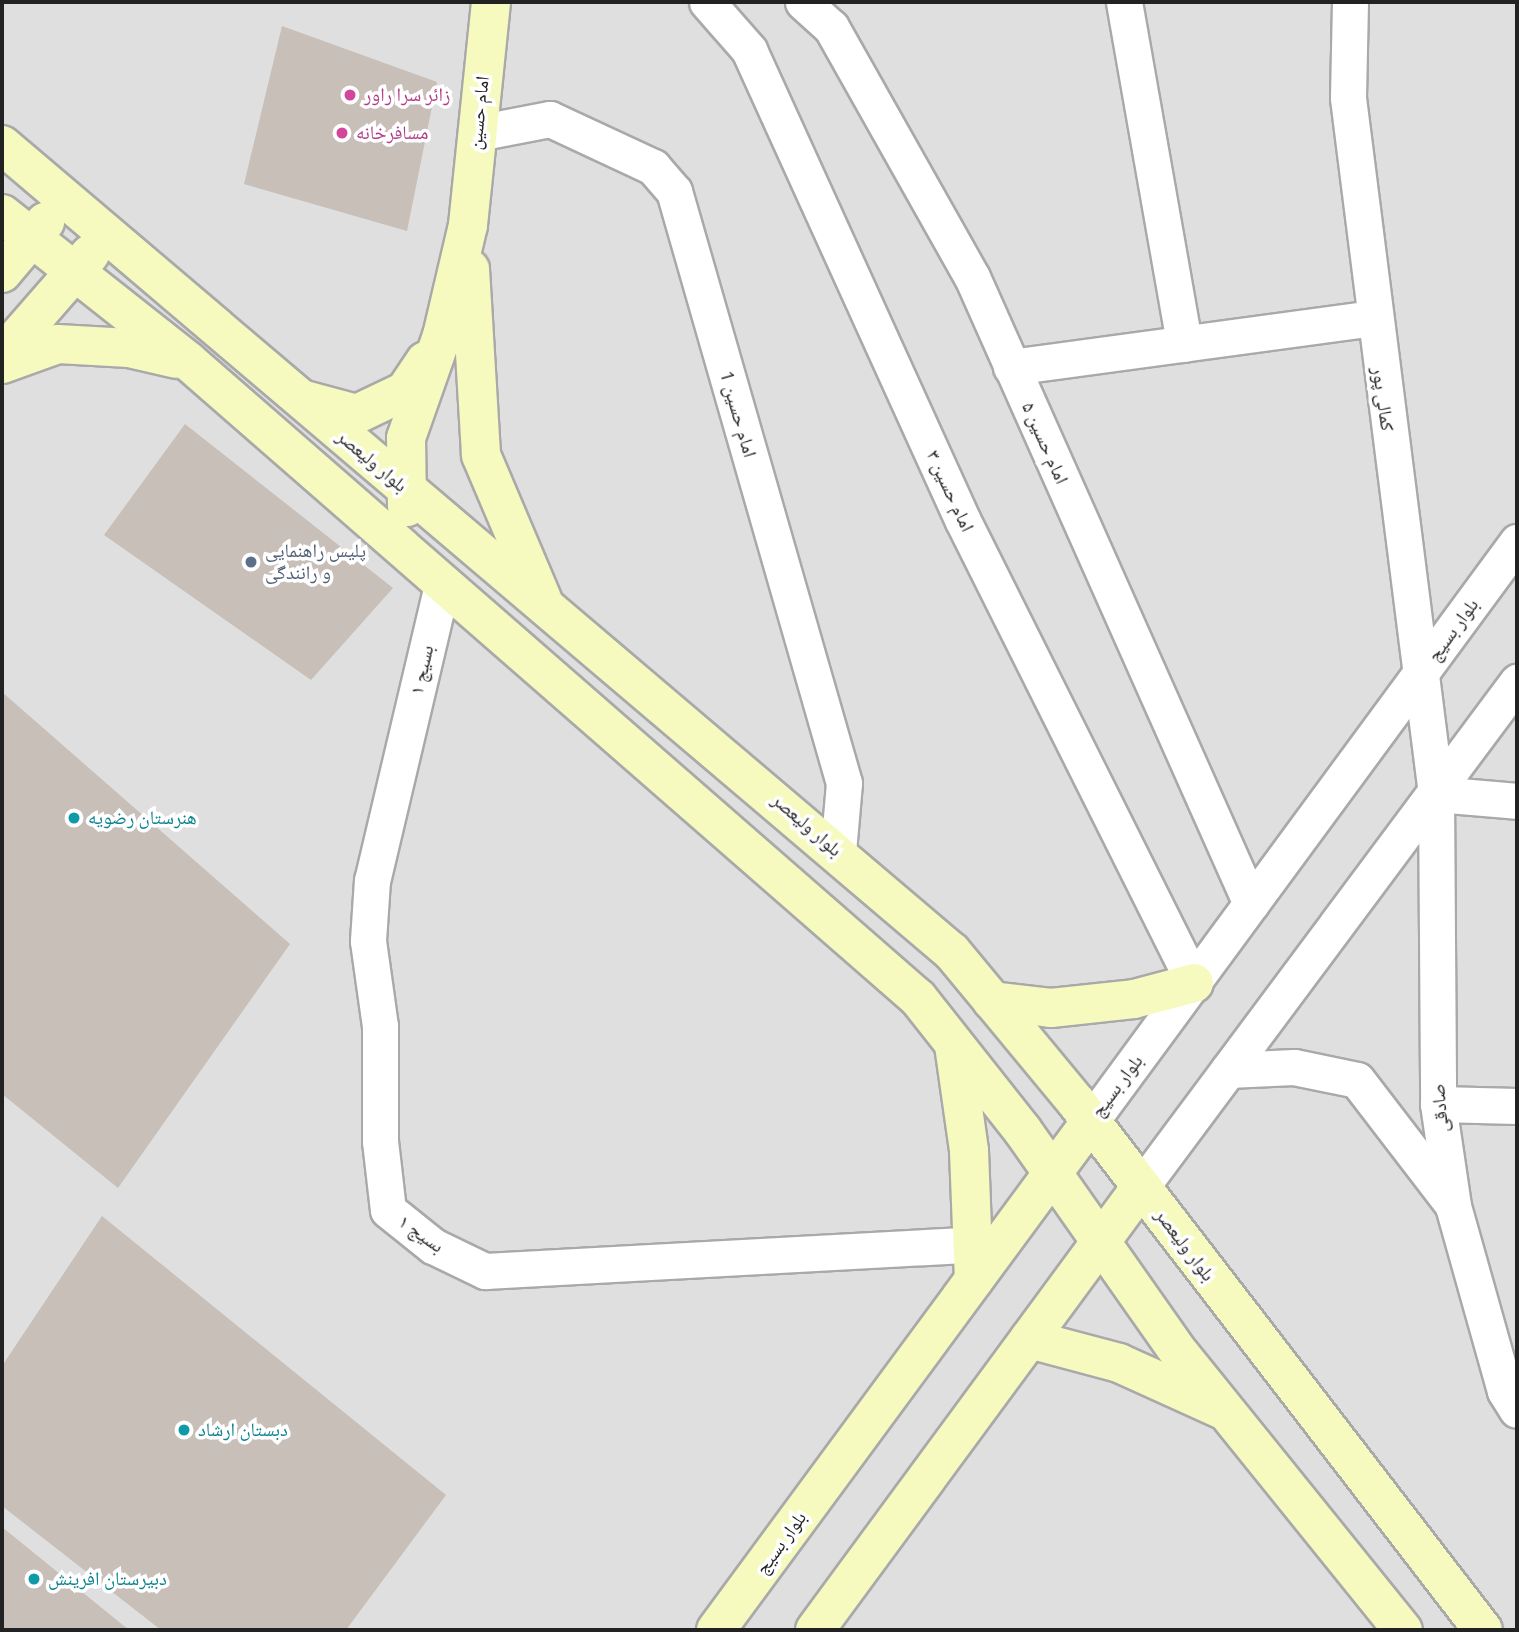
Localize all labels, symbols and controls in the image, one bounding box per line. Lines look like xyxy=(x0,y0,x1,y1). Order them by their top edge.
street label: امام حسین xyxy=(464,75,494,151)
place label: زائر سرا راور xyxy=(364,84,450,106)
marker: زائر سرا راور xyxy=(342,87,358,103)
place label: مسافرخانه xyxy=(356,122,428,144)
marker: مسافرخانه xyxy=(334,125,350,141)
street label: کمالی پور xyxy=(1367,365,1399,433)
street label: امام حسین 1 xyxy=(715,368,761,460)
street label: امام حسین ۵ xyxy=(1017,399,1073,487)
street label: بلوار ولیعصر xyxy=(332,425,412,497)
street label: امام حسین ۳ xyxy=(921,447,979,535)
place label: پلیس راهنمایی و رانندگی xyxy=(265,540,366,584)
marker: پلیس راهنمایی و رانندگی xyxy=(243,554,259,570)
street label: بلوار بسیج xyxy=(1423,594,1483,666)
street label: بسیج ۱ xyxy=(405,643,439,697)
street label: بلوار ولیعصر xyxy=(767,788,847,862)
place label: هنرستان رضویه xyxy=(88,807,197,829)
marker: هنرستان رضویه xyxy=(66,810,82,826)
street label: بلوار بسیج xyxy=(1086,1050,1148,1122)
street label: صادقی xyxy=(1427,1083,1453,1133)
street label: بلوار ولیعصر xyxy=(1150,1204,1220,1286)
street label: بسیج ۱ xyxy=(394,1210,448,1258)
place label: دبستان ارشاد xyxy=(198,1419,288,1441)
marker: دبستان ارشاد xyxy=(176,1422,192,1438)
street label: بلوار بسیج xyxy=(751,1507,811,1579)
place label: دبیرستان افرینش xyxy=(48,1568,167,1590)
marker: دبیرستان افرینش xyxy=(26,1571,42,1587)

